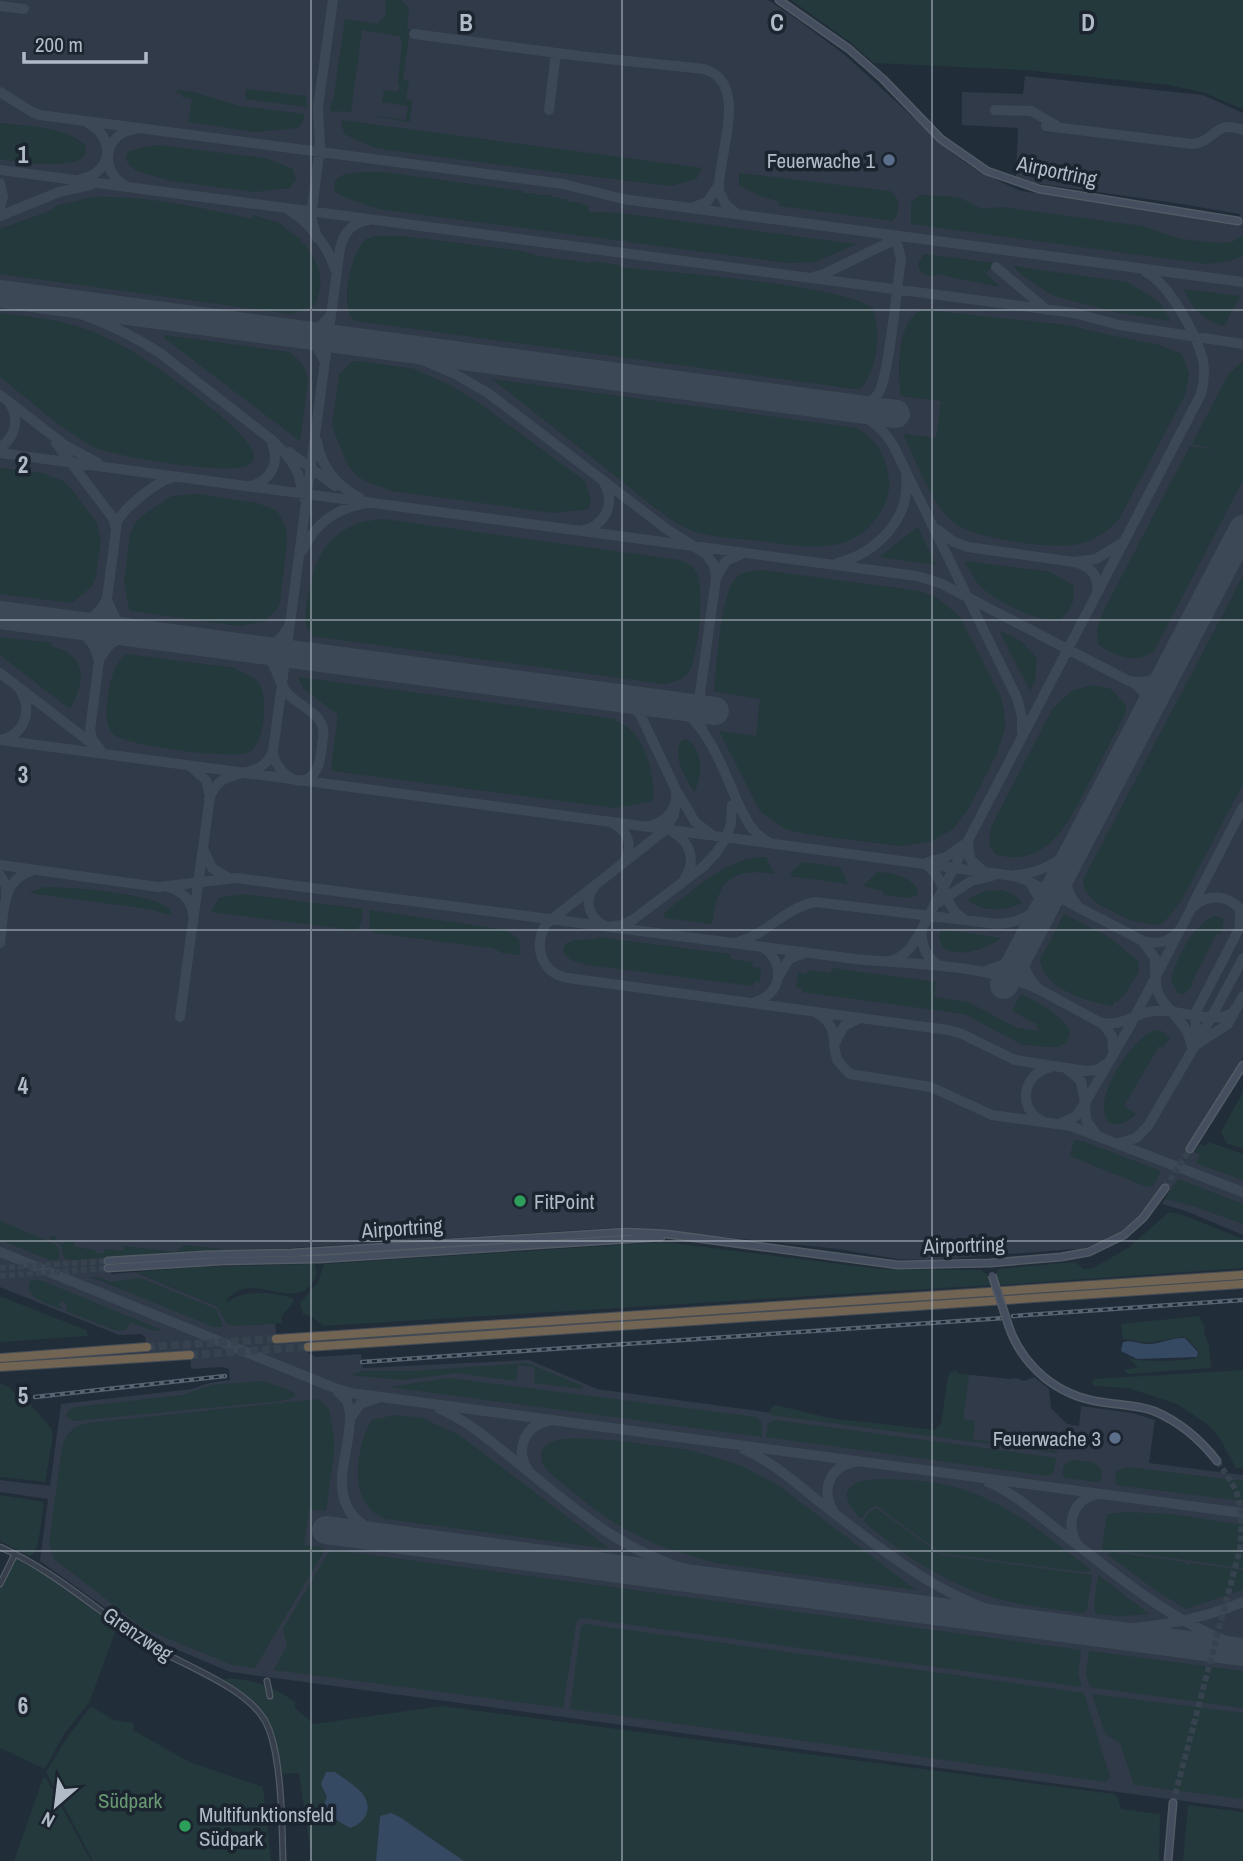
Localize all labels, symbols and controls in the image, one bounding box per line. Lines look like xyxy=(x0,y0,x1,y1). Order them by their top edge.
text: B xyxy=(459,7,473,38)
text: C xyxy=(770,7,784,38)
text: D xyxy=(1081,7,1095,38)
scale bar xyxy=(24,21,147,65)
text: 200 m xyxy=(35,30,83,59)
text: 1 xyxy=(18,139,29,170)
place label: Feuerwache 1 xyxy=(767,146,875,175)
street label: Airportring xyxy=(1013,148,1100,194)
marker: Feuerwache 1 xyxy=(881,152,897,168)
text: 2 xyxy=(18,449,28,480)
text: 3 xyxy=(18,759,28,790)
text: 4 xyxy=(18,1070,29,1101)
place label: FitPoint xyxy=(534,1187,595,1216)
marker: FitPoint xyxy=(512,1193,528,1209)
street label: Airportring xyxy=(359,1211,444,1245)
street label: Airportring xyxy=(922,1229,1006,1261)
text: 5 xyxy=(18,1380,28,1411)
place label: Feuerwache 3 xyxy=(993,1424,1101,1453)
marker: Feuerwache 3 xyxy=(1107,1430,1123,1446)
street label: Grenzweg xyxy=(97,1600,179,1668)
text: 6 xyxy=(18,1690,28,1721)
north arrow xyxy=(21,1770,91,1840)
park label: Südpark xyxy=(98,1786,162,1815)
place label: Multifunktionsfeld Südpark xyxy=(199,1800,334,1853)
text: N xyxy=(37,1806,59,1834)
marker: Multifunktionsfeld Südpark xyxy=(177,1818,193,1834)

